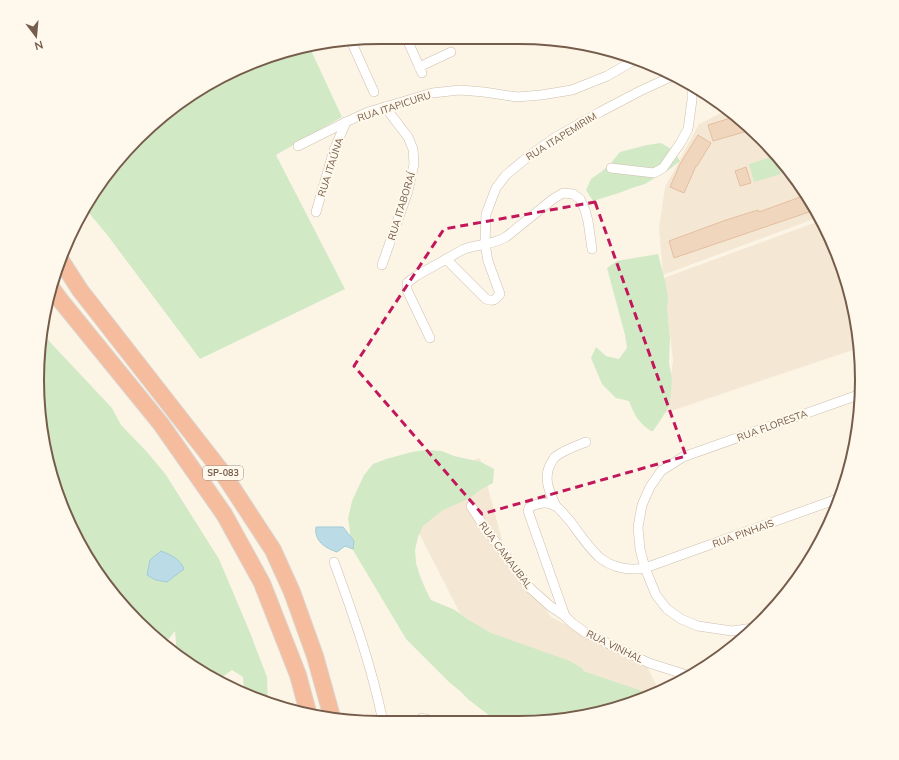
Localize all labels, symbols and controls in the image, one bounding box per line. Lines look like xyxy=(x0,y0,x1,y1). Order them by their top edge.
north arrow xyxy=(16,16,56,56)
text: N xyxy=(33,38,45,53)
street label: RUA ITAPICURU xyxy=(356,88,433,125)
street label: RUA ITAPEMIRIM xyxy=(523,109,599,163)
street label: RUA ITAÚNA xyxy=(315,135,346,198)
street label: RUA ITABORAÍ xyxy=(385,169,418,242)
street label: RUA FLORESTA xyxy=(735,406,810,444)
road number: SP-083 xyxy=(203,466,243,480)
street label: RUA PINHAIS xyxy=(711,516,776,551)
street label: RUA CAMAUBAL xyxy=(476,519,535,592)
street label: RUA VINHAL xyxy=(584,627,646,666)

